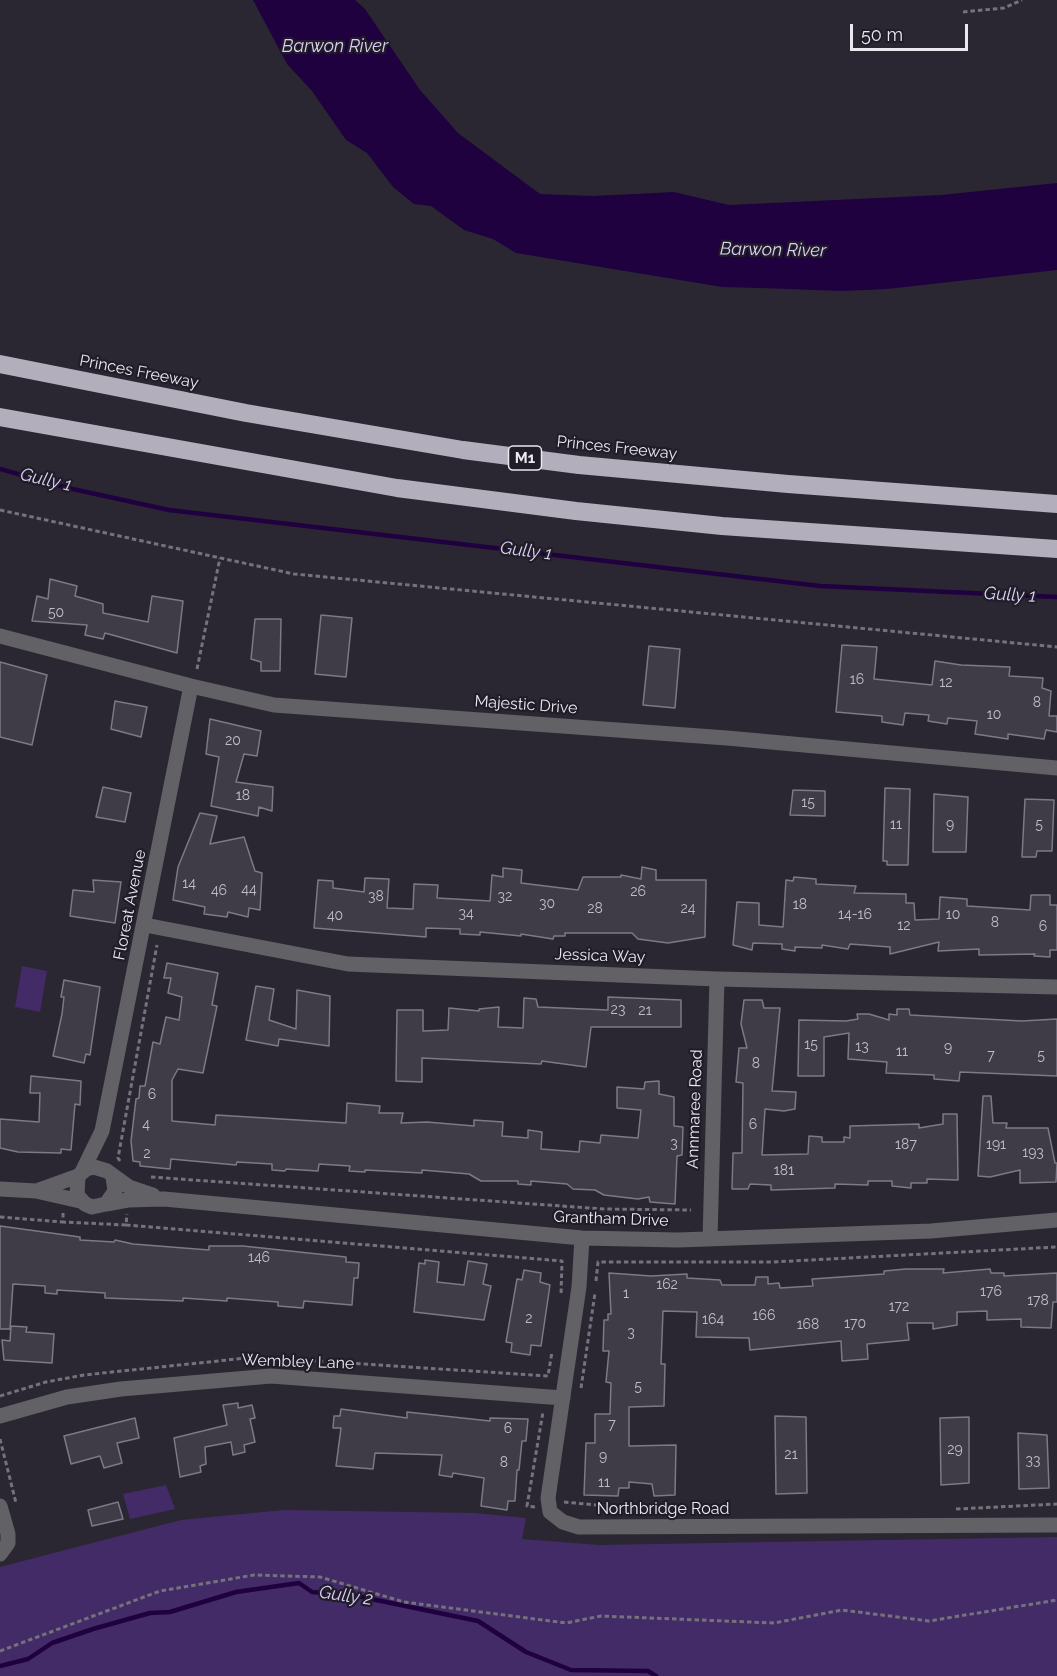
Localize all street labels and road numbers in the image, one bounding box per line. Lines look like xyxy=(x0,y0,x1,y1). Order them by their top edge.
street label: Princes Freeway xyxy=(78,351,200,393)
street label: Princes Freeway xyxy=(556,432,678,464)
road number: M1 xyxy=(508,446,542,470)
street label: Majestic Drive xyxy=(474,692,578,718)
street label: Floreat Avenue xyxy=(110,848,150,962)
street label: Jessica Way xyxy=(554,945,646,967)
street label: Annmaree Road xyxy=(683,1049,707,1169)
street label: Grantham Drive xyxy=(553,1207,669,1231)
street label: Wembley Lane xyxy=(241,1350,355,1374)
street label: Northbridge Road xyxy=(597,1499,729,1519)

